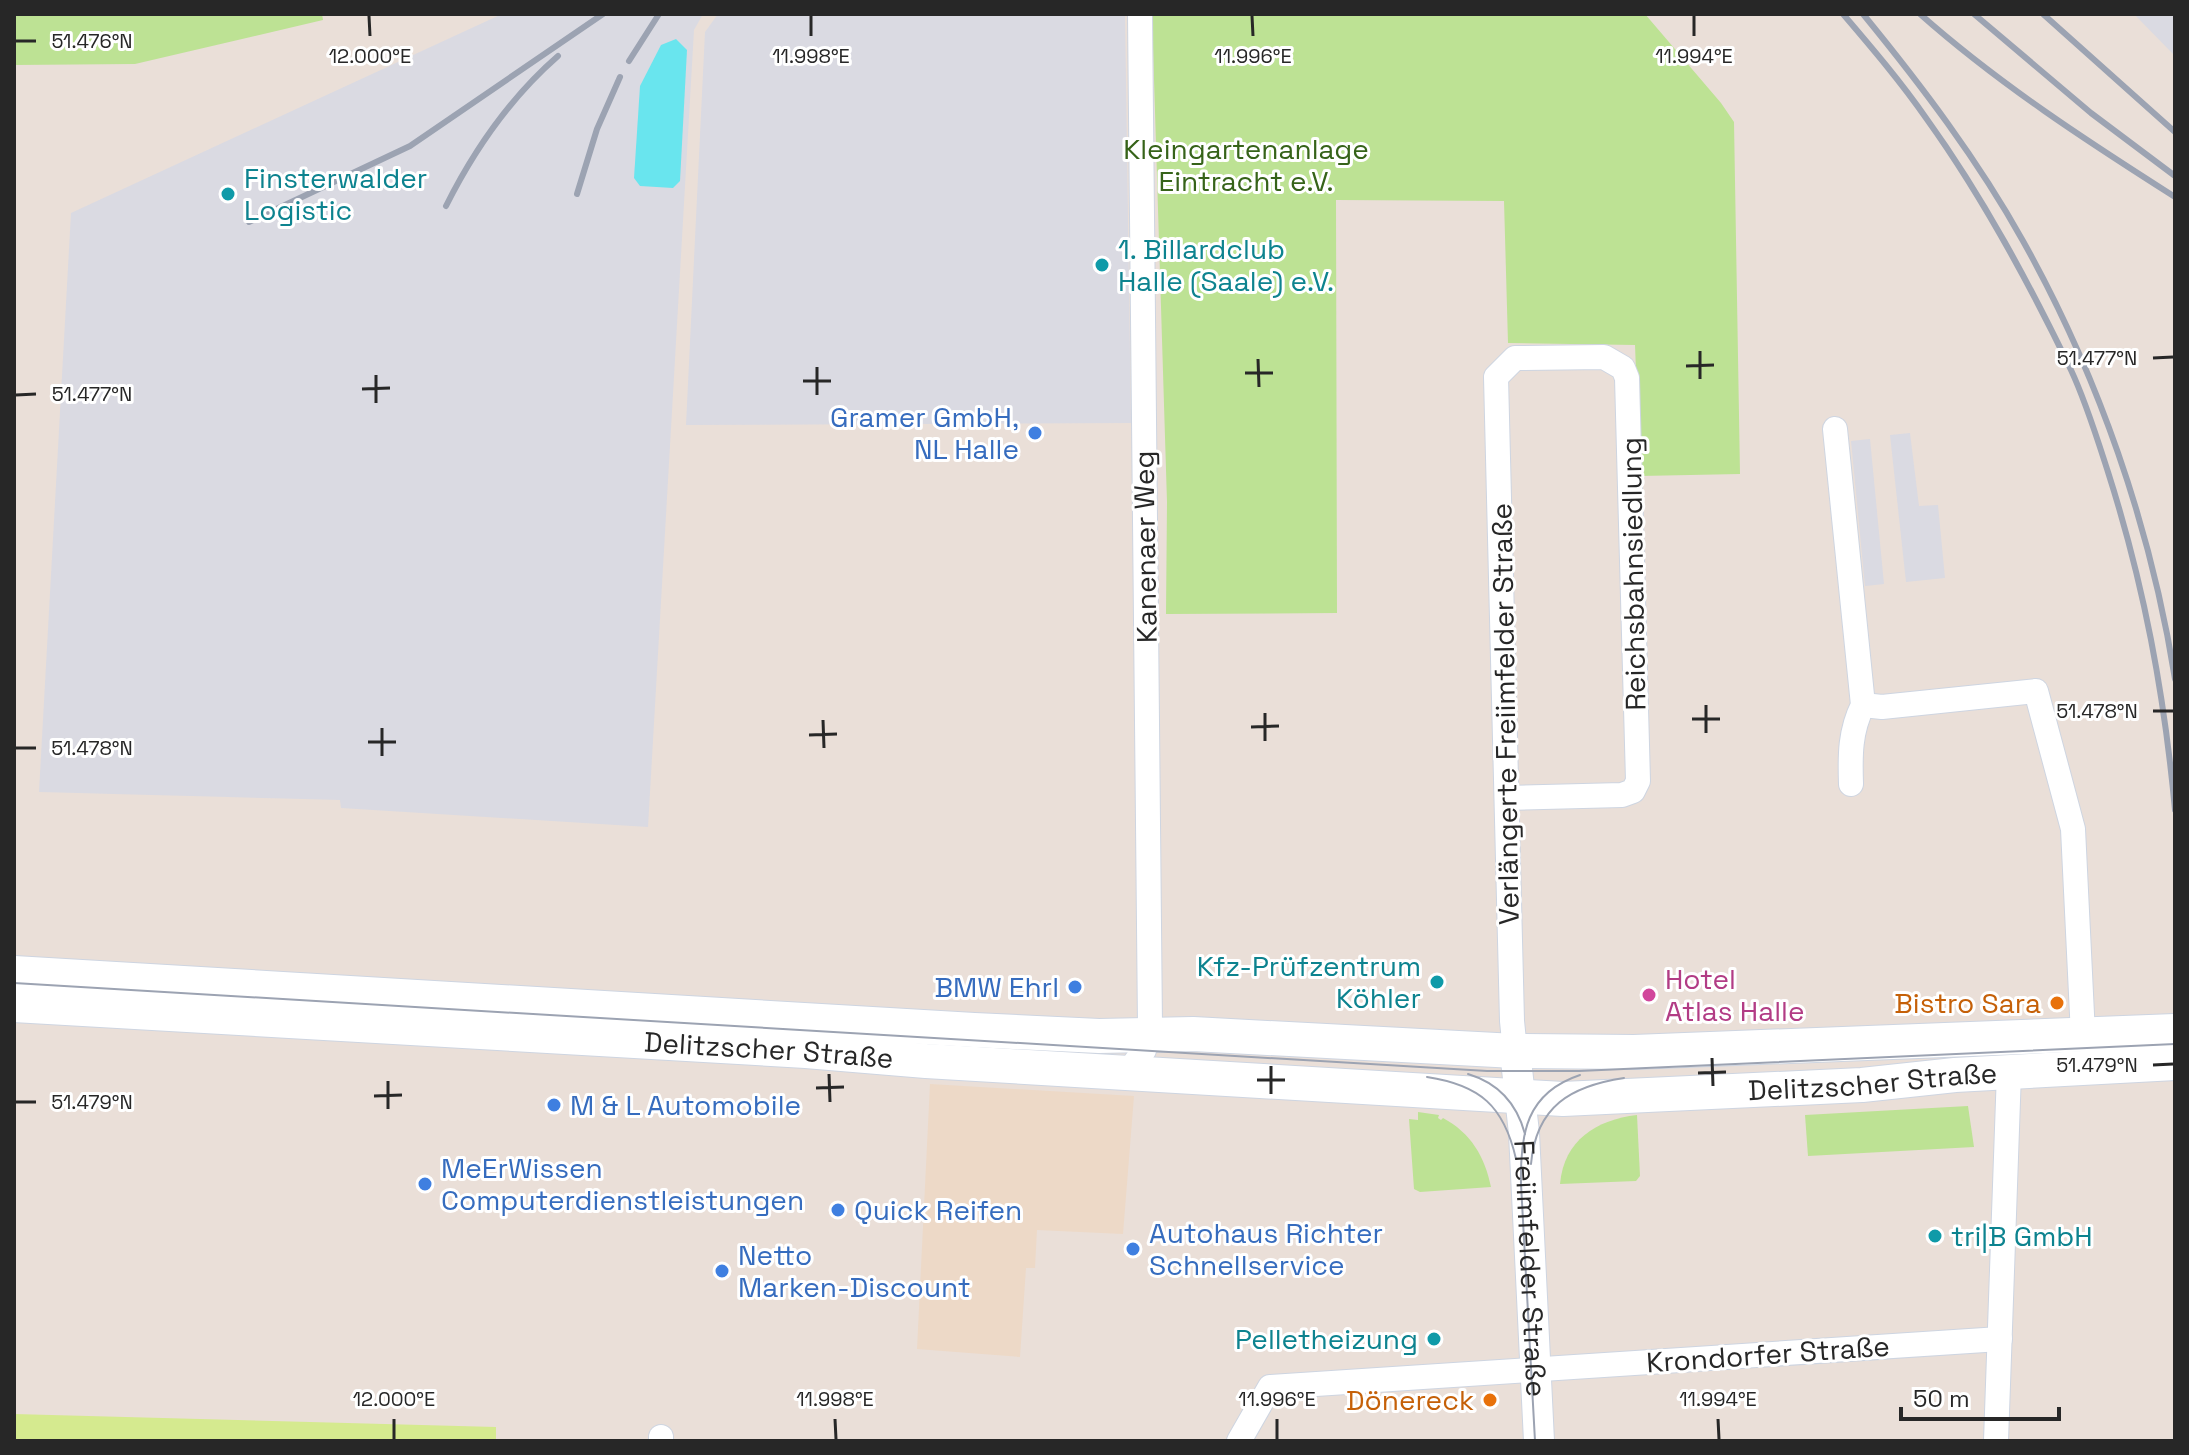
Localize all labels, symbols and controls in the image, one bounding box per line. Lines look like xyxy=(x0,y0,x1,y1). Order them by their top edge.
text: 51.476°N xyxy=(51,28,133,54)
text: 12.000°E xyxy=(329,43,411,69)
text: 11.998°E xyxy=(772,43,850,69)
text: 11.996°E xyxy=(1214,43,1292,69)
text: 11.994°E xyxy=(1655,43,1733,69)
park label: Kleingartenanlage Eintracht e.V. xyxy=(1123,131,1369,199)
place label: Finsterwalder Logistic xyxy=(244,160,427,228)
marker: Finsterwalder Logistic xyxy=(219,185,237,203)
place label: 1. Billardclub Halle (Saale) e.V. xyxy=(1118,231,1334,299)
marker: 1. Billardclub Halle (Saale) e.V. xyxy=(1093,256,1111,274)
text: 51.477°N xyxy=(2057,345,2137,371)
text: 51.477°N xyxy=(52,381,132,407)
place label: Gramer GmbH, NL Halle xyxy=(830,399,1019,467)
marker: Gramer GmbH, NL Halle xyxy=(1026,424,1044,442)
street label: Reichsbahnsiedlung xyxy=(1613,437,1653,711)
street label: Kanenaer Weg xyxy=(1125,450,1165,644)
street label: Verlängerte Freiimfelder Straße xyxy=(1483,503,1527,925)
text: 51.478°N xyxy=(2056,698,2138,724)
text: 51.478°N xyxy=(51,735,133,761)
place label: Kfz-Prüfzentrum Köhler xyxy=(1197,948,1421,1016)
place label: Hotel Atlas Halle xyxy=(1665,961,1805,1029)
place label: BMW Ehrl xyxy=(934,969,1059,1005)
marker: Kfz-Prüfzentrum Köhler xyxy=(1428,973,1446,991)
marker: BMW Ehrl xyxy=(1066,978,1084,996)
place label: Bistro Sara xyxy=(1894,985,2041,1021)
marker: Hotel Atlas Halle xyxy=(1640,986,1658,1004)
marker: Bistro Sara xyxy=(2048,994,2066,1012)
street label: Delitzscher Straße xyxy=(643,1024,895,1076)
text: 51.479°N xyxy=(2056,1052,2138,1078)
street label: Delitzscher Straße xyxy=(1747,1055,1998,1108)
place label: M & L Automobile xyxy=(570,1087,801,1123)
text: 51.479°N xyxy=(51,1089,133,1115)
marker: M & L Automobile xyxy=(545,1096,563,1114)
street label: Freiimfelder Straße xyxy=(1506,1139,1555,1398)
place label: MeErWissen Computerdienstleistungen xyxy=(441,1150,804,1218)
marker: MeErWissen Computerdienstleistungen xyxy=(416,1175,434,1193)
place label: Quick Reifen xyxy=(854,1192,1022,1228)
marker: Quick Reifen xyxy=(829,1201,847,1219)
place label: Autohaus Richter Schnellservice xyxy=(1149,1215,1383,1283)
place label: tri|B GmbH xyxy=(1951,1218,2093,1254)
marker: tri|B GmbH xyxy=(1926,1227,1944,1245)
place label: Netto Marken-Discount xyxy=(738,1237,971,1305)
marker: Autohaus Richter Schnellservice xyxy=(1124,1240,1142,1258)
marker: Netto Marken-Discount xyxy=(713,1262,731,1280)
place label: Pelletheizung xyxy=(1235,1321,1418,1357)
street label: Krondorfer Straße xyxy=(1645,1328,1891,1380)
marker: Pelletheizung xyxy=(1425,1330,1443,1348)
scale bar xyxy=(1901,1371,2059,1421)
place label: Dönereck xyxy=(1346,1382,1474,1418)
text: 50 m xyxy=(1913,1383,1970,1414)
text: 12.000°E xyxy=(353,1386,435,1412)
text: 11.998°E xyxy=(796,1386,874,1412)
text: 11.996°E xyxy=(1238,1386,1316,1412)
text: 11.994°E xyxy=(1679,1386,1757,1412)
marker: Dönereck xyxy=(1481,1391,1499,1409)

